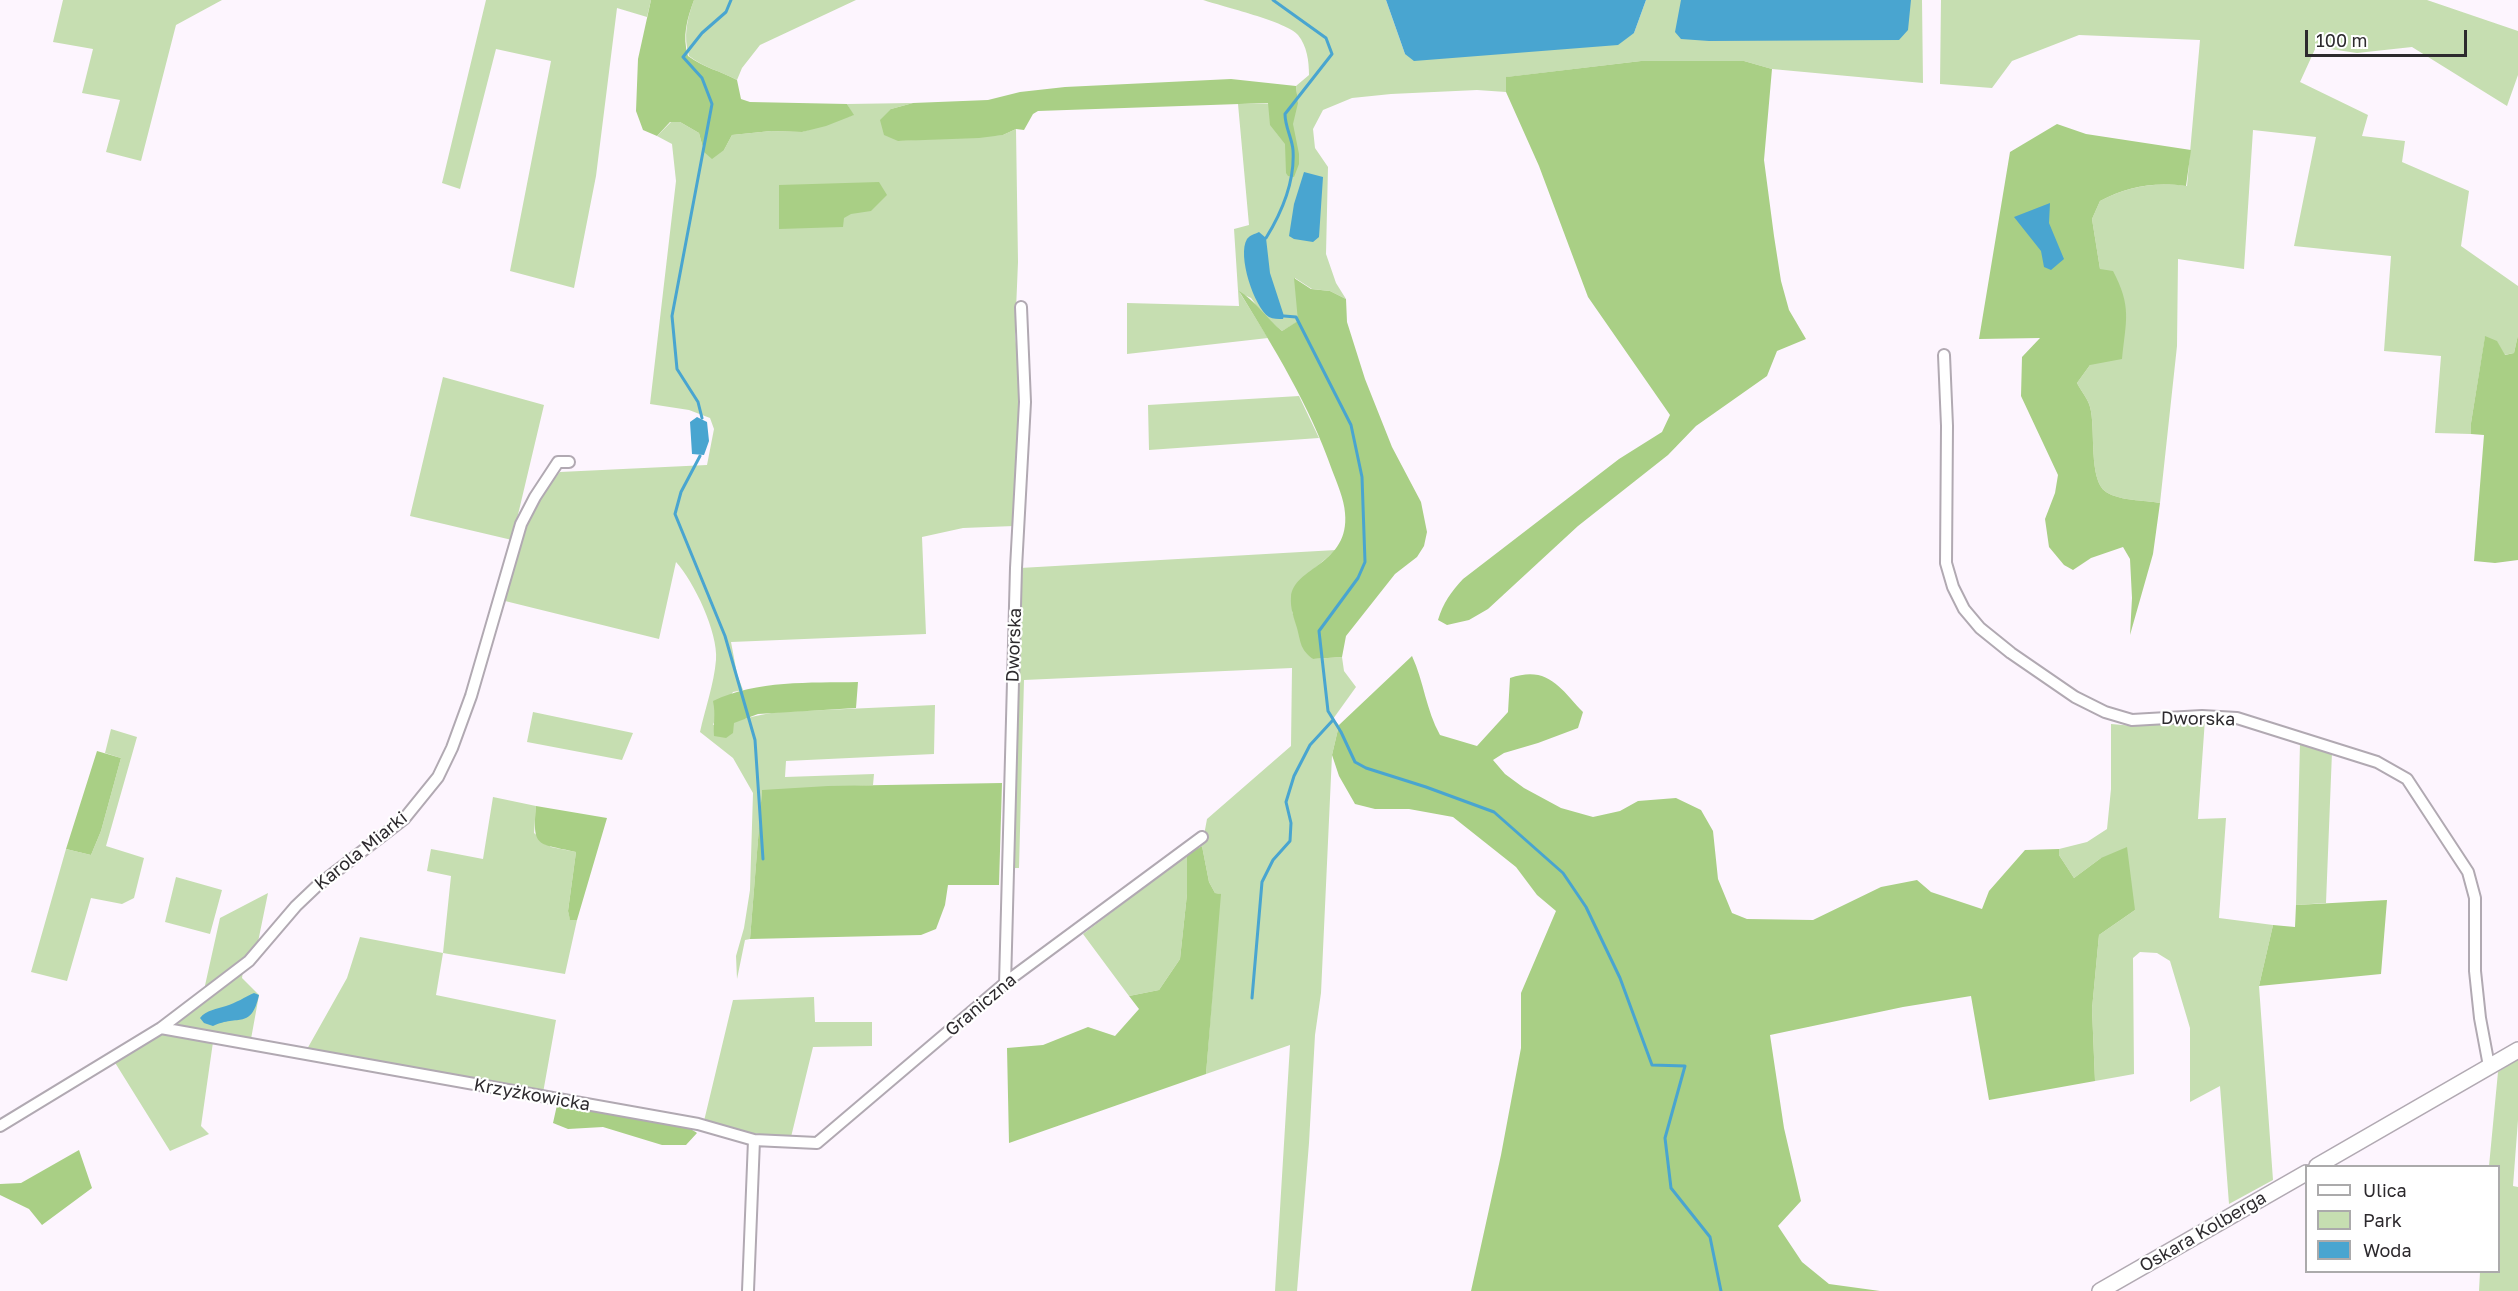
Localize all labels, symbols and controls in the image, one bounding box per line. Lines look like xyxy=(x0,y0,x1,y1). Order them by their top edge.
scale bar xyxy=(2308,18,2470,56)
text: 100 m xyxy=(2316,29,2367,51)
street label: Dworska xyxy=(1002,607,1026,683)
street label: Dworska xyxy=(2161,708,2235,730)
street label: Karola Miarki xyxy=(310,807,412,895)
street label: Graniczna xyxy=(941,969,1021,1041)
street label: Krzyżkowicka xyxy=(472,1074,592,1116)
legend xyxy=(2305,1165,2500,1273)
text: Ulica xyxy=(2363,1179,2407,1201)
street label: Oskara Kolberga xyxy=(2136,1187,2270,1277)
text: Park xyxy=(2363,1209,2402,1231)
text: Woda xyxy=(2363,1239,2412,1261)

